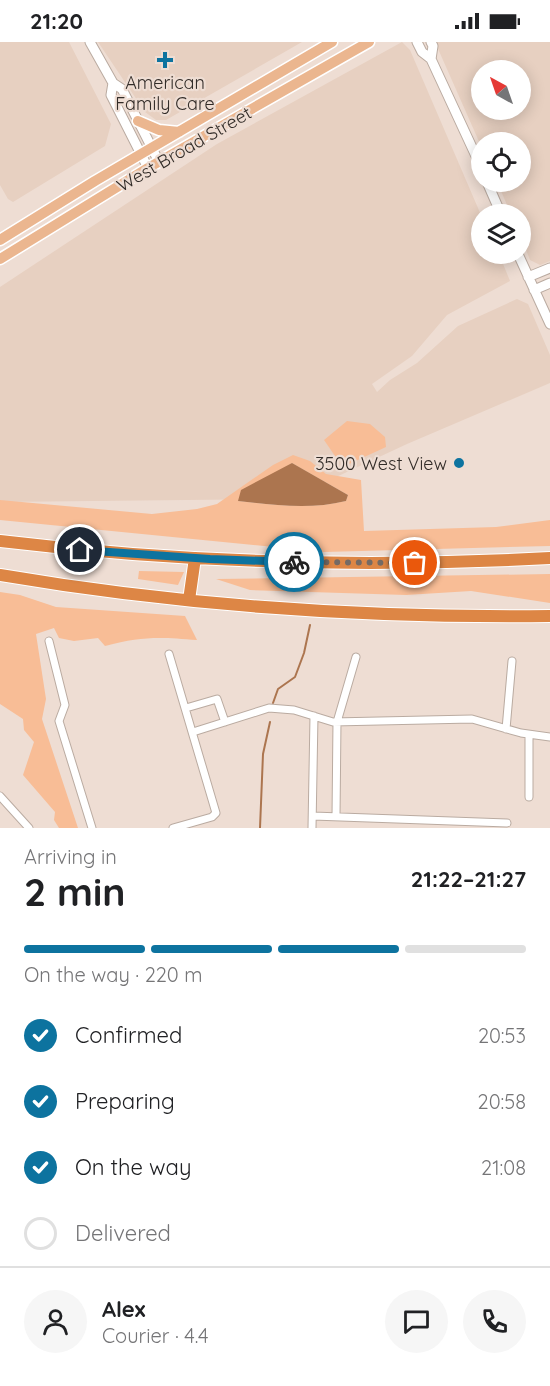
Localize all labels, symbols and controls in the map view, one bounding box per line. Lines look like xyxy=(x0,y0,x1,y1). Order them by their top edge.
text: 21:20 xyxy=(30,7,83,35)
marker: American Family Care xyxy=(156,51,174,69)
north arrow xyxy=(471,60,531,120)
map controls xyxy=(471,60,531,264)
place label: American Family Care xyxy=(115,71,215,115)
street label: West Broad Street xyxy=(113,101,255,197)
button: locate xyxy=(471,132,531,192)
button: layers xyxy=(471,204,531,264)
place label: 3500 West View xyxy=(315,452,447,475)
marker: 3500 West View xyxy=(452,456,466,470)
pin xyxy=(54,524,105,575)
courier xyxy=(264,532,324,592)
icon: home xyxy=(63,533,96,566)
pin xyxy=(389,537,440,588)
icon: bike xyxy=(278,546,311,579)
icon: bag xyxy=(398,546,431,579)
text: Arriving in xyxy=(24,844,117,869)
text: 21:22–21:27 xyxy=(411,865,526,893)
text: 2 min xyxy=(24,867,126,916)
text: On the way · 220 m xyxy=(24,962,202,987)
icon: check xyxy=(24,1019,57,1052)
text: Confirmed xyxy=(75,1021,182,1049)
text: 20:53 xyxy=(478,1023,526,1048)
icon: check xyxy=(24,1085,57,1118)
text: Preparing xyxy=(75,1087,175,1115)
text: 20:58 xyxy=(478,1089,526,1114)
icon: check xyxy=(24,1151,57,1184)
text: On the way xyxy=(75,1153,191,1181)
text: 21:08 xyxy=(481,1155,526,1180)
text: Delivered xyxy=(75,1219,171,1247)
button: person xyxy=(24,1290,87,1353)
button: chat xyxy=(385,1290,448,1353)
button: phone xyxy=(463,1290,526,1353)
text: Alex xyxy=(102,1295,145,1323)
text: Courier · 4.4 xyxy=(102,1323,208,1348)

